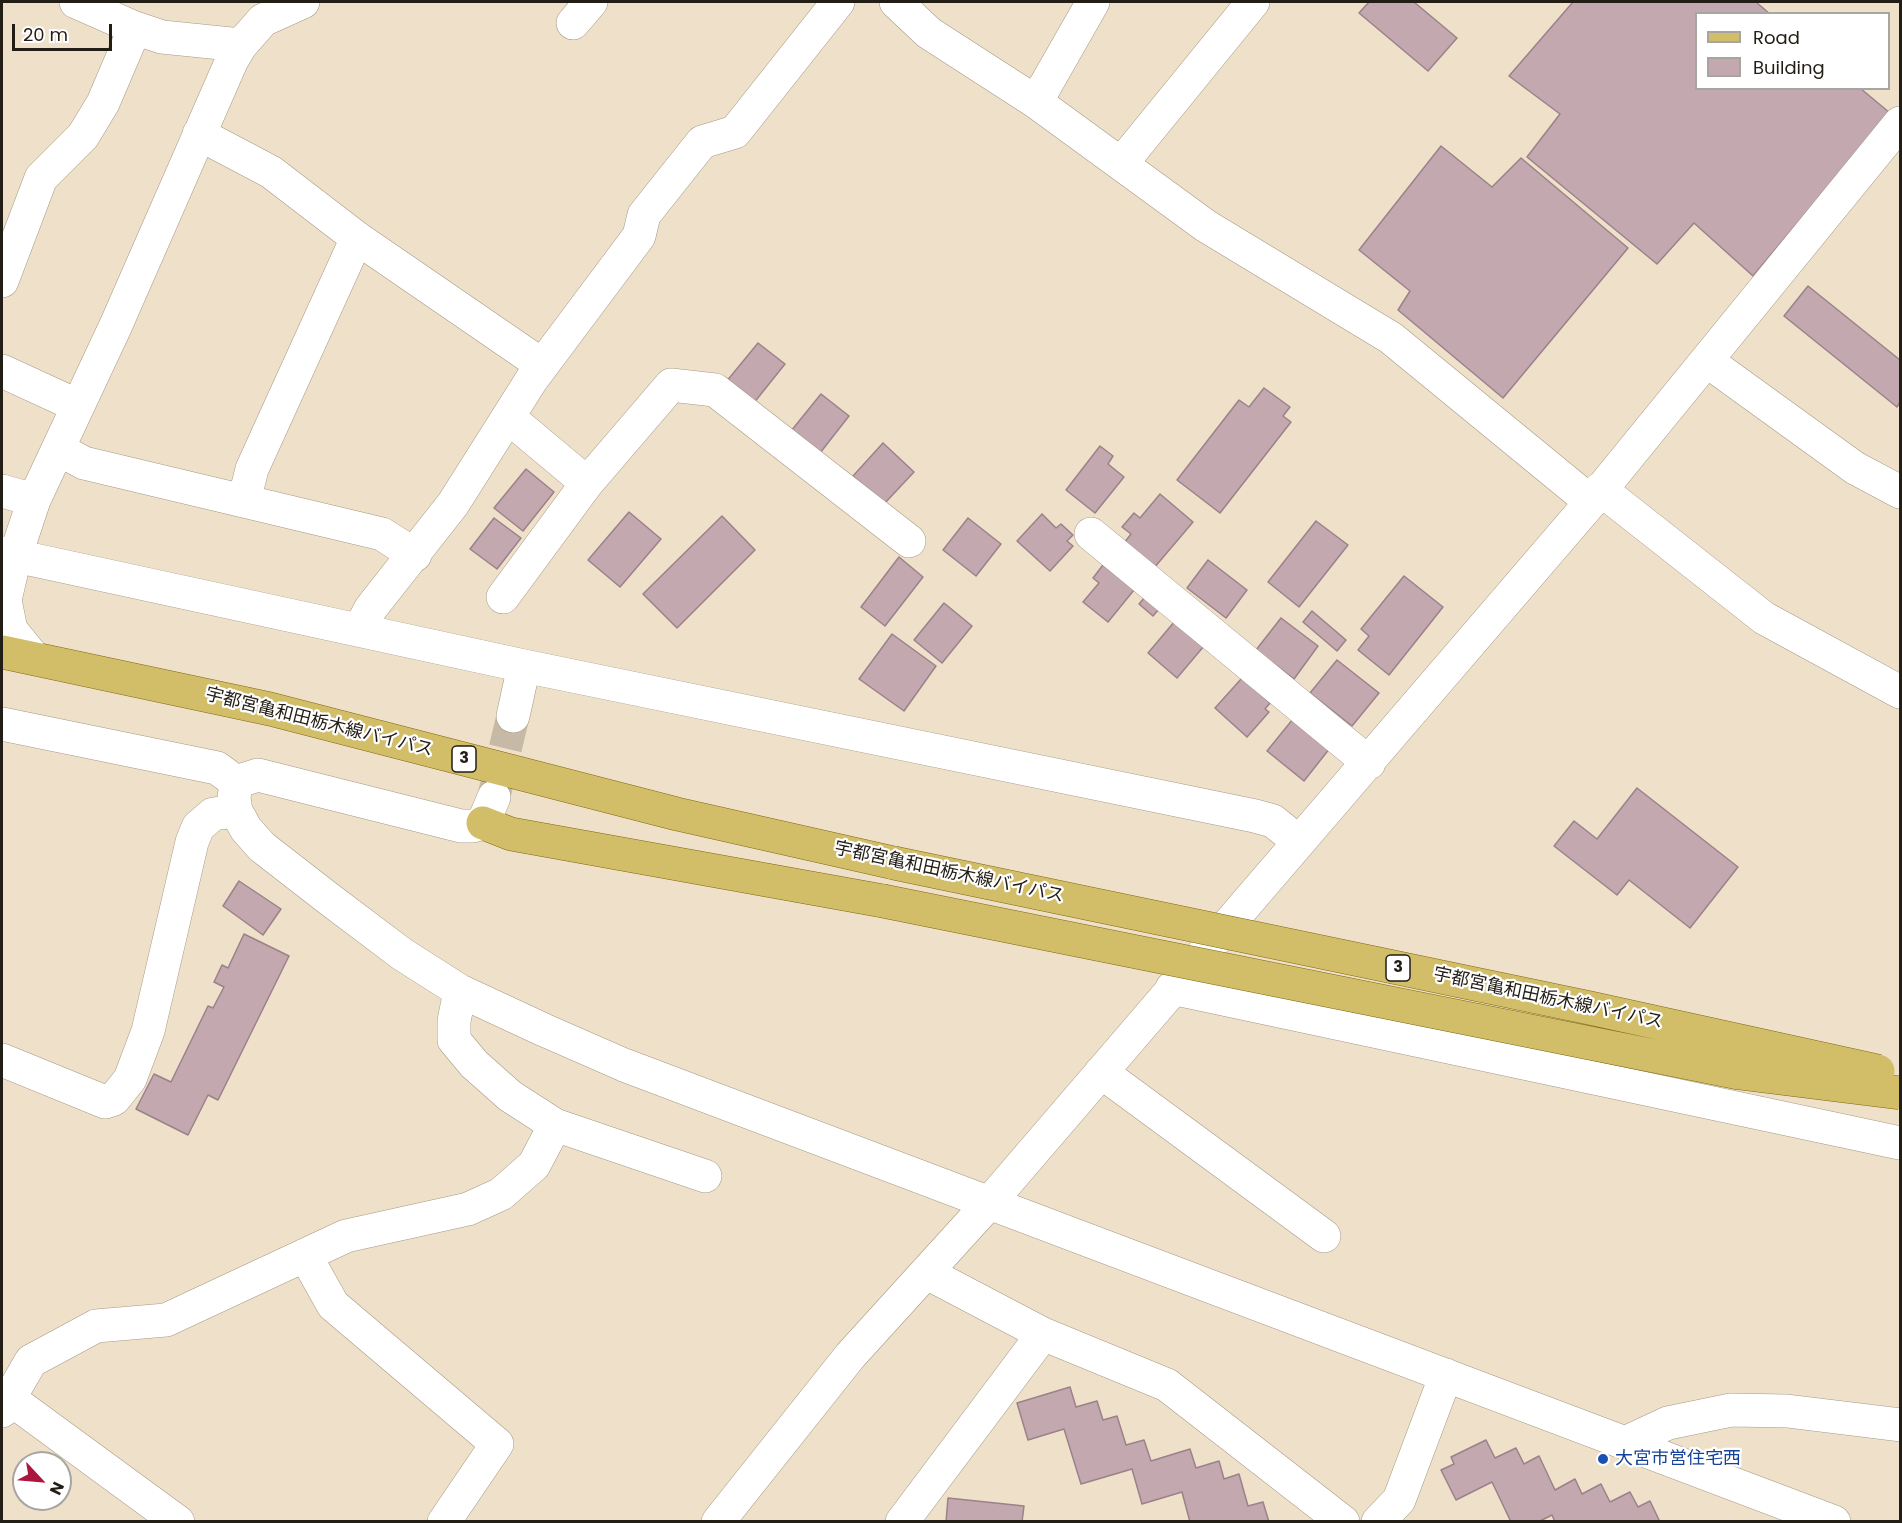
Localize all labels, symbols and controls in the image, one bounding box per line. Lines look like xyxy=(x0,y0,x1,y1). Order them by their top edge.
scale bar xyxy=(15,12,116,50)
legend xyxy=(1695,12,1890,90)
text: 20 m xyxy=(23,22,68,47)
text: Road xyxy=(1753,25,1800,50)
text: Building xyxy=(1753,55,1825,80)
street label: 宇都宮亀和田栃木線バイパス xyxy=(203,684,435,762)
road number: 3 xyxy=(452,746,476,772)
street label: 宇都宮亀和田栃木線バイパス xyxy=(832,838,1066,908)
road number: 3 xyxy=(1386,955,1410,981)
street label: 宇都宮亀和田栃木線バイパス xyxy=(1431,964,1665,1034)
place label: 大宮市営住宅西 xyxy=(1615,1448,1741,1470)
north arrow xyxy=(12,1451,72,1511)
marker: 大宮市営住宅西 xyxy=(1596,1452,1610,1466)
text: N xyxy=(44,1478,70,1499)

